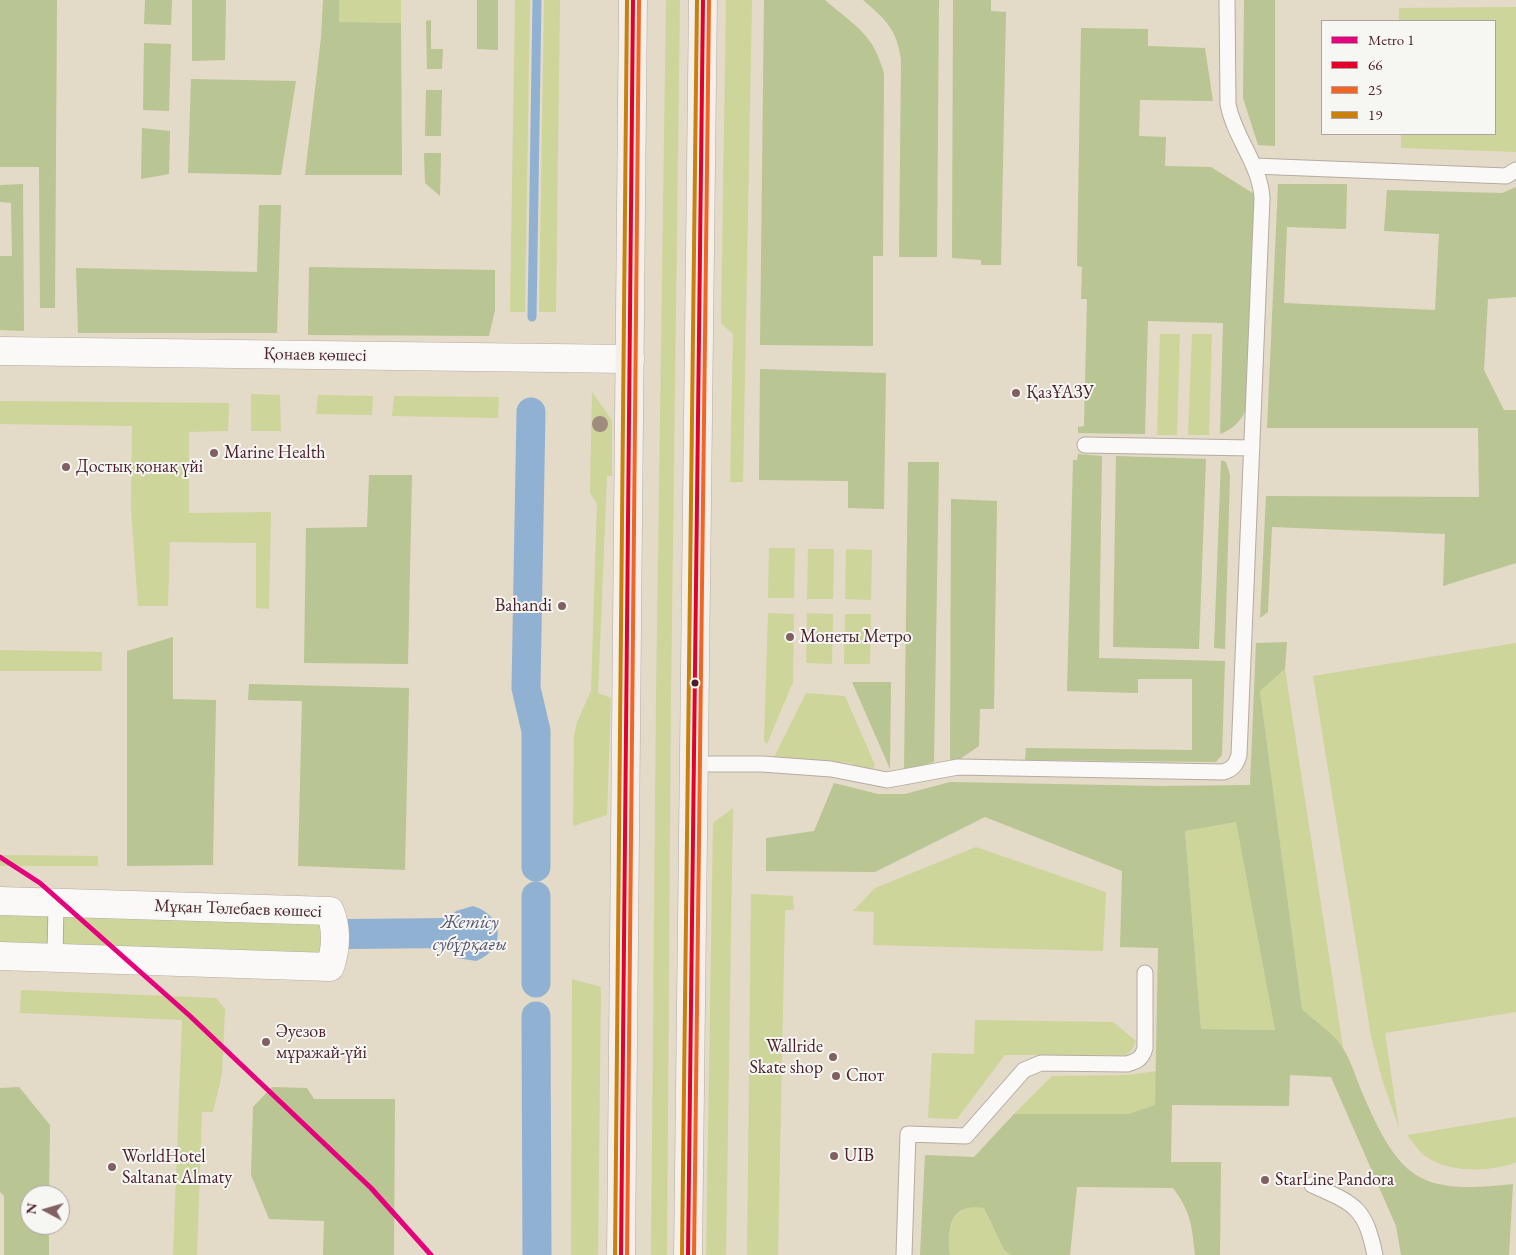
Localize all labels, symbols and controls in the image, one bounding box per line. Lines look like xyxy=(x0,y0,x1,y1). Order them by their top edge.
legend xyxy=(1321,20,1496,135)
text: Metro 1 xyxy=(1368,30,1414,49)
text: 66 xyxy=(1368,55,1382,74)
text: 25 xyxy=(1368,80,1382,99)
text: 19 xyxy=(1368,105,1382,124)
street label: Қонаев көшесі xyxy=(263,343,367,367)
place label: ҚазҰАЗУ xyxy=(1026,382,1094,404)
marker: ҚазҰАЗУ xyxy=(1010,387,1022,399)
place label: Marine Health xyxy=(224,442,326,464)
marker: Marine Health xyxy=(208,447,220,459)
place label: Достық қонақ үйі xyxy=(76,456,203,478)
marker: Достық қонақ үйі xyxy=(60,461,72,473)
place label: Bahandi xyxy=(495,595,552,617)
marker: Bahandi xyxy=(556,600,568,612)
place label: Монеты Метро xyxy=(800,626,912,648)
marker: Монеты Метро xyxy=(784,631,796,643)
unlabelled marker xyxy=(690,678,700,688)
street label: Мұқан Төлебаев көшесі xyxy=(154,895,322,923)
water label: Жетісу субұрқағы xyxy=(433,912,507,956)
place label: Әуезов мұражай-үйі xyxy=(276,1021,367,1064)
marker: Әуезов мұражай-үйі xyxy=(260,1036,272,1048)
place label: Wallride Skate shop xyxy=(749,1036,823,1078)
marker: Wallride Skate shop xyxy=(827,1051,839,1063)
place label: Спот xyxy=(846,1065,884,1087)
marker: Спот xyxy=(830,1070,842,1082)
place label: UIB xyxy=(844,1145,874,1167)
place label: WorldHotel Saltanat Almaty xyxy=(122,1146,232,1188)
marker: UIB xyxy=(828,1150,840,1162)
marker: WorldHotel Saltanat Almaty xyxy=(106,1161,118,1173)
place label: StarLine Pandora xyxy=(1275,1169,1394,1191)
marker: StarLine Pandora xyxy=(1259,1174,1271,1186)
north arrow xyxy=(20,1185,70,1235)
text: N xyxy=(22,1202,41,1215)

